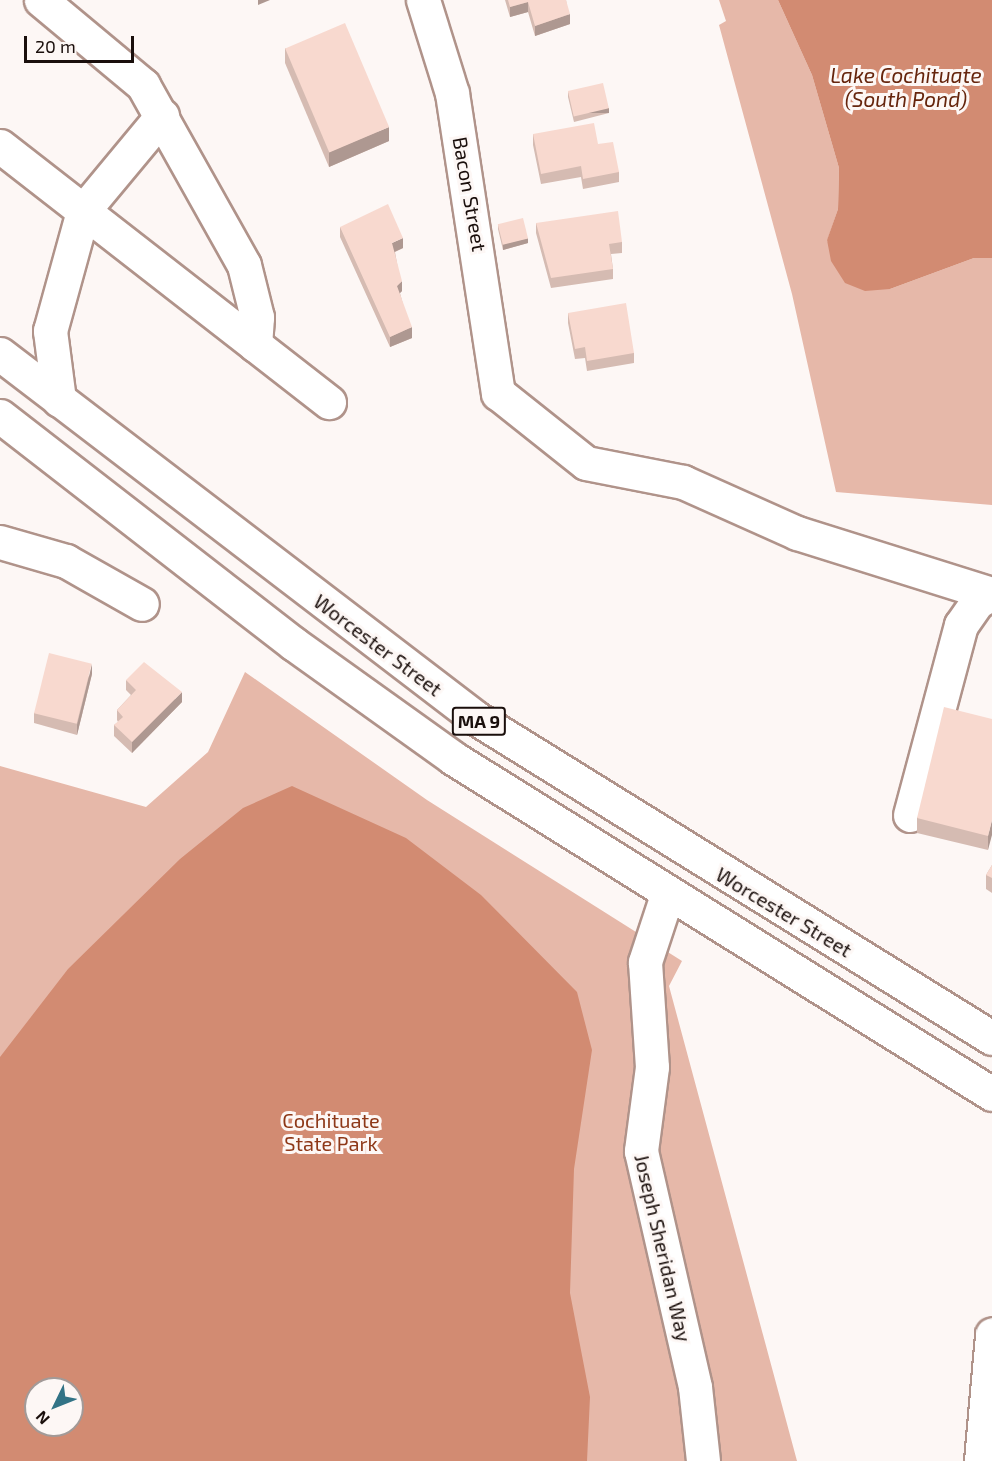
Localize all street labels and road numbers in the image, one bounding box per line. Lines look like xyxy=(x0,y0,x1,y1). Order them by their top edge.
street label: Bacon Street xyxy=(448,135,492,253)
street label: Worcester Street xyxy=(309,589,447,701)
road number: MA 9 xyxy=(450,706,508,736)
street label: Worcester Street xyxy=(712,862,856,962)
street label: Joseph Sheridan Way xyxy=(630,1152,696,1344)

